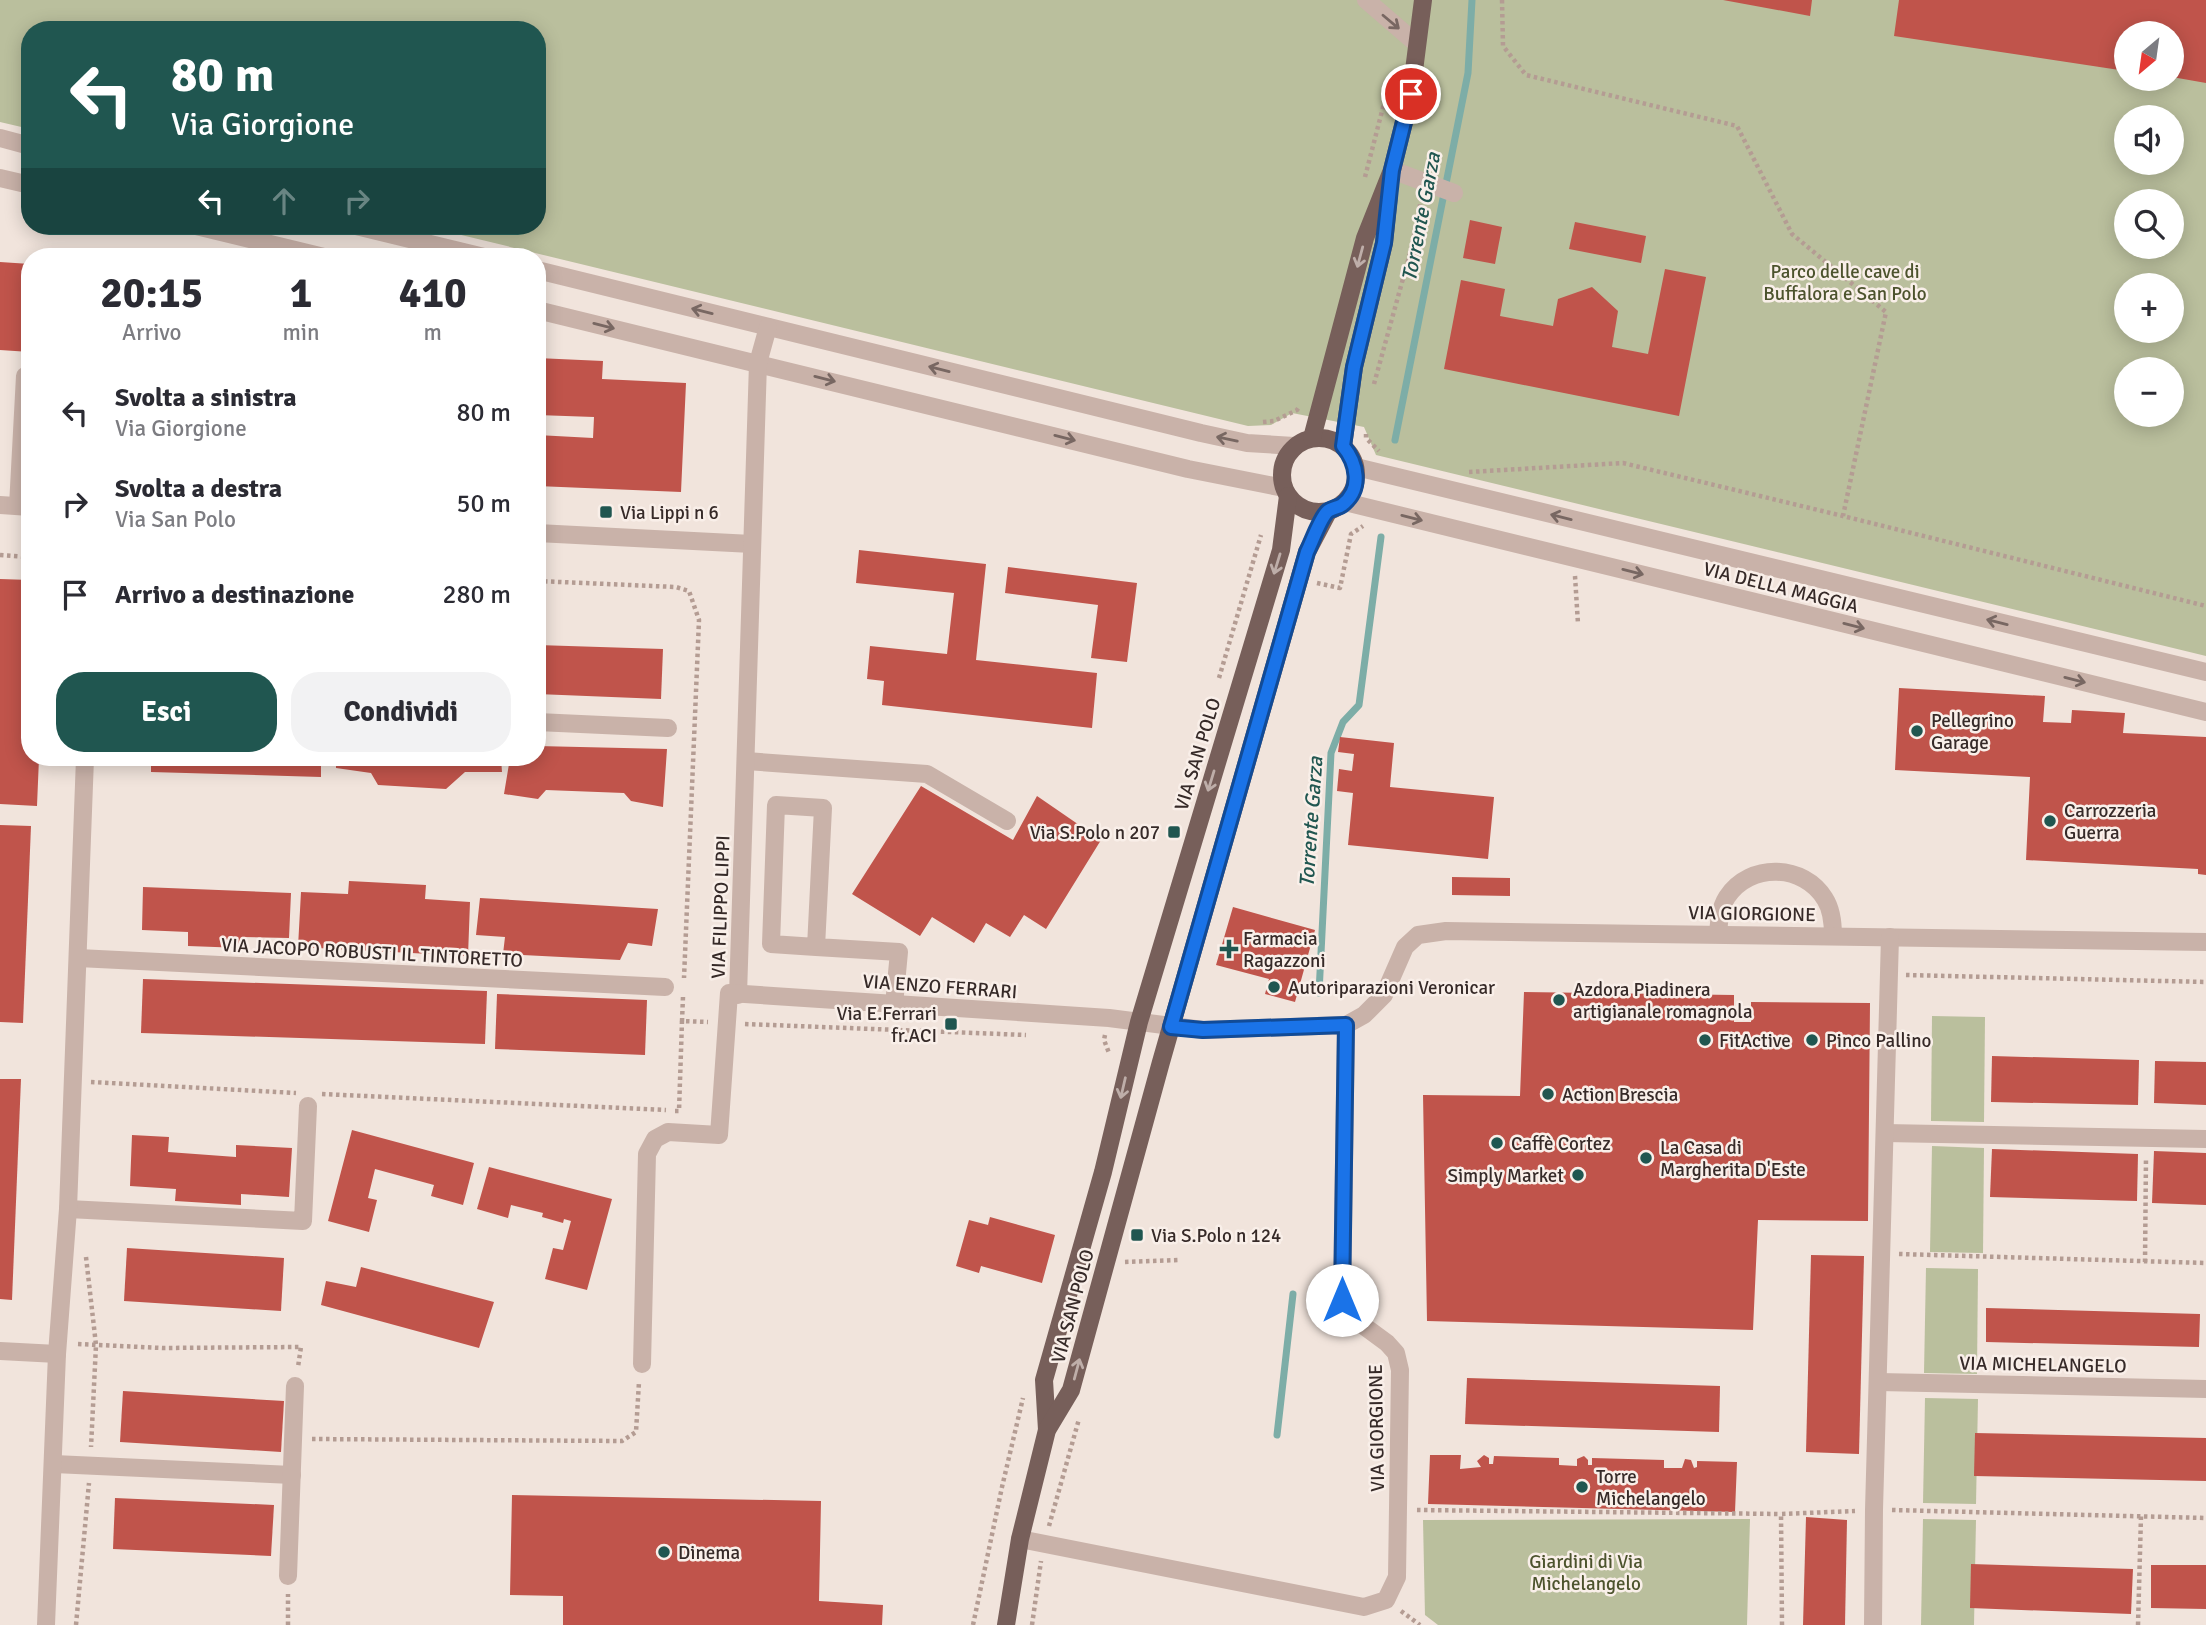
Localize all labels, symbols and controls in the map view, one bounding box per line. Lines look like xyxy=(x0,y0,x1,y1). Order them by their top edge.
one-way arrow xyxy=(1382,14,1400,30)
north arrow xyxy=(2114,21,2184,91)
map controls xyxy=(2114,21,2184,427)
text: 80 m xyxy=(171,45,274,105)
icon: left xyxy=(56,49,147,140)
pin xyxy=(1381,64,1441,124)
icon: arrive xyxy=(1392,75,1430,113)
text: Via Giorgione xyxy=(171,105,354,144)
button: sound xyxy=(2114,105,2184,175)
water label: Torrente Garza xyxy=(1396,149,1447,284)
icon: left xyxy=(192,182,230,220)
icon: ahead xyxy=(265,182,303,220)
icon: right xyxy=(338,182,376,220)
button: search xyxy=(2114,189,2184,259)
one-way arrow xyxy=(1353,245,1366,268)
park label: Parco delle cave di Buffalora e San Polo xyxy=(1763,260,1927,306)
text: 20:15 xyxy=(100,268,203,319)
text: 1 xyxy=(290,268,312,319)
text: 410 xyxy=(399,268,467,319)
button: + xyxy=(2114,273,2184,343)
one-way arrow xyxy=(691,304,714,317)
text: Arrivo xyxy=(122,318,181,347)
text: min xyxy=(282,318,320,347)
text: m xyxy=(424,318,442,347)
one-way arrow xyxy=(592,320,614,333)
button: − xyxy=(2114,357,2184,427)
one-way arrow xyxy=(928,362,951,375)
one-way arrow xyxy=(813,373,835,386)
text: Svolta a sinistra xyxy=(115,382,297,414)
icon: left xyxy=(56,394,94,432)
text: 80 m xyxy=(456,397,511,429)
text: Via Giorgione xyxy=(115,414,247,443)
one-way arrow xyxy=(1053,432,1076,445)
one-way arrow xyxy=(1216,432,1239,445)
text: Svolta a destra xyxy=(115,473,282,505)
icon: right xyxy=(56,485,94,523)
text: 50 m xyxy=(456,488,511,520)
place label: Via Lippi n 6 xyxy=(620,501,719,525)
marker: Via Lippi n 6 xyxy=(598,504,614,520)
text: Via San Polo xyxy=(115,505,236,534)
one-way arrow xyxy=(1550,510,1573,523)
one-way arrow xyxy=(1400,512,1423,525)
one-way arrow xyxy=(1269,552,1282,574)
street label: VIA DELLA MAGGIA xyxy=(1701,557,1861,619)
one-way arrow xyxy=(1621,566,1644,579)
icon: arrive xyxy=(56,576,94,614)
text: Arrivo a destinazione xyxy=(115,579,355,611)
text: 280 m xyxy=(442,579,511,611)
one-way arrow xyxy=(1986,615,2009,628)
one-way arrow xyxy=(1842,620,1865,633)
button: Esci xyxy=(56,672,277,752)
button: Condividi xyxy=(291,672,511,752)
one-way arrow xyxy=(2063,674,2086,687)
street label: VIA SAN POLO xyxy=(1169,695,1226,814)
place label: Pellegrino Garage xyxy=(1931,709,2014,755)
marker: Pellegrino Garage xyxy=(1909,723,1925,739)
water label: Torrente Garza xyxy=(1293,754,1329,888)
one-way arrow xyxy=(1204,770,1217,792)
place label: Carrozzeria Guerra xyxy=(2064,799,2156,845)
marker: Carrozzeria Guerra xyxy=(2042,813,2058,829)
place label: Via S.Polo n 207 xyxy=(1030,821,1160,845)
marker: Via S.Polo n 207 xyxy=(1166,824,1182,840)
street label: VIA FILIPPO LIPPI xyxy=(706,835,736,979)
street label: VIA GIORGIONE xyxy=(1688,901,1816,927)
place label: Farmacia Ragazzoni xyxy=(1243,927,1326,973)
street label: VIA JACOPO ROBUSTI IL TINTORETTO xyxy=(220,933,523,973)
marker: Farmacia Ragazzoni xyxy=(1221,941,1237,957)
street label: VIA ENZO FERRARI xyxy=(862,970,1018,1004)
place label: Autoriparazioni Veronicar xyxy=(1288,976,1495,1000)
place label: Azdora Piadinera artigianale romagnola xyxy=(1573,978,1753,1024)
marker: Autoriparazioni Veronicar xyxy=(1266,979,1282,995)
marker: Azdora Piadinera artigianale romagnola xyxy=(1551,992,1567,1008)
place label: Via E.Ferrari fr.ACI xyxy=(837,1002,937,1048)
marker: Via E.Ferrari fr.ACI xyxy=(943,1016,959,1032)
place label: FitActive xyxy=(1719,1029,1791,1053)
place label: Pinco Pallino xyxy=(1826,1029,1932,1053)
marker: FitActive xyxy=(1697,1032,1713,1048)
marker: Pinco Pallino xyxy=(1804,1032,1820,1048)
one-way arrow xyxy=(1116,1076,1129,1099)
place label: Action Brescia xyxy=(1562,1083,1678,1107)
marker: Action Brescia xyxy=(1540,1086,1556,1102)
place label: Caffè Cortez xyxy=(1511,1132,1611,1156)
marker: Caffè Cortez xyxy=(1489,1135,1505,1151)
place label: La Casa di Margherita D'Este xyxy=(1660,1136,1806,1182)
marker: La Casa di Margherita D'Este xyxy=(1638,1150,1654,1166)
place label: Simply Market xyxy=(1447,1164,1564,1188)
marker: Simply Market xyxy=(1570,1167,1586,1183)
place label: Via S.Polo n 124 xyxy=(1151,1224,1281,1248)
marker: Via S.Polo n 124 xyxy=(1129,1227,1145,1243)
street label: VIA SAN POLO xyxy=(1046,1247,1100,1366)
position arrow xyxy=(1305,1263,1379,1337)
street label: VIA MICHELANGELO xyxy=(1959,1352,2127,1378)
one-way arrow xyxy=(1071,1358,1084,1381)
street label: VIA GIORGIONE xyxy=(1364,1364,1390,1492)
place label: Torre Michelangelo xyxy=(1596,1465,1706,1511)
marker: Torre Michelangelo xyxy=(1574,1479,1590,1495)
place label: Dinema xyxy=(678,1541,740,1565)
marker: Dinema xyxy=(656,1544,672,1560)
park label: Giardini di Via Michelangelo xyxy=(1529,1550,1643,1596)

